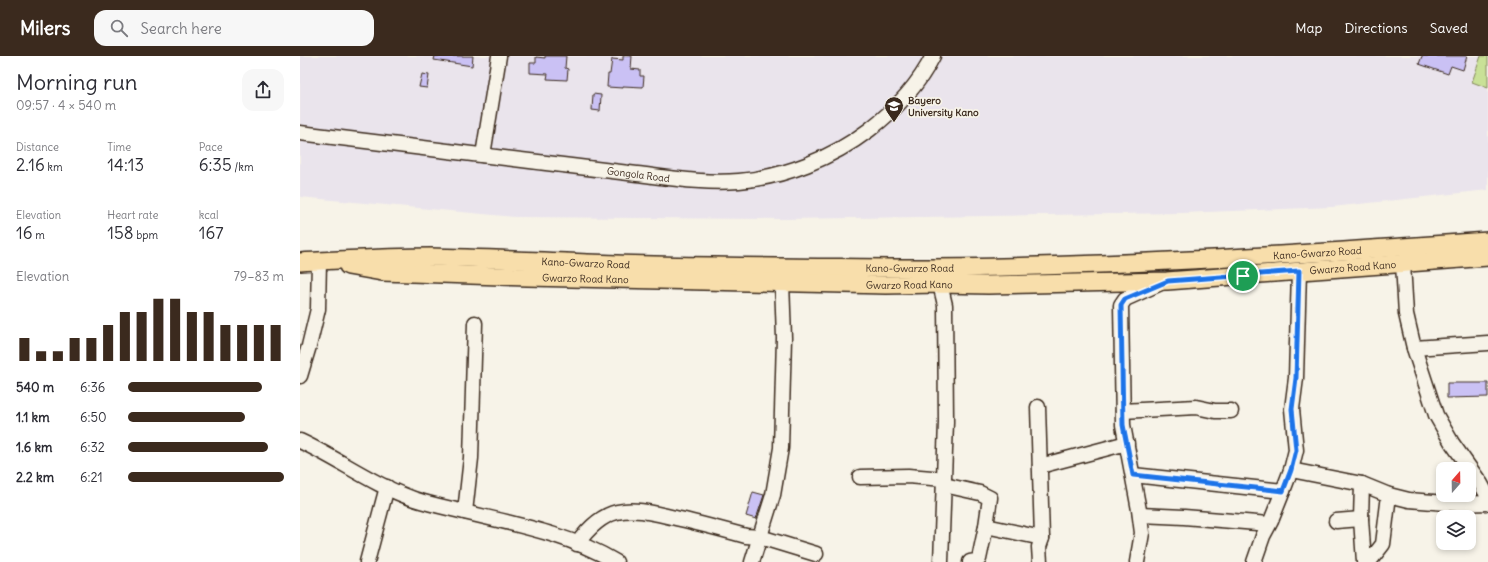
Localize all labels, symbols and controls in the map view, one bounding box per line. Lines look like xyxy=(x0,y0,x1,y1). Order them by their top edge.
search box xyxy=(94,10,374,46)
text: Milers xyxy=(20,16,70,40)
icon: search xyxy=(108,17,130,39)
text: Search here xyxy=(140,19,222,38)
text: Map xyxy=(1295,19,1322,37)
text: Directions xyxy=(1344,19,1408,37)
text: Saved xyxy=(1430,19,1468,37)
text: Morning run xyxy=(16,68,138,96)
button: share xyxy=(242,69,284,111)
place label: Bayero University Kano xyxy=(908,94,979,119)
school or university icon: Bayero University Kano xyxy=(883,95,905,123)
text: 09:57 · 4 × 540 m xyxy=(16,97,116,114)
text: Distance xyxy=(16,140,59,154)
text: Time xyxy=(107,140,131,154)
text: Pace xyxy=(199,140,223,154)
text: 2.16 xyxy=(16,154,45,176)
text: 14:13 xyxy=(107,154,144,176)
text: 6:35 xyxy=(199,154,232,176)
text: km xyxy=(45,160,63,174)
text: /km xyxy=(232,160,254,174)
street label: Gongola Road xyxy=(606,164,671,185)
text: Elevation xyxy=(16,208,61,222)
text: Heart rate xyxy=(107,208,158,222)
text: kcal xyxy=(199,208,218,222)
text: 16 xyxy=(16,222,33,244)
text: 158 xyxy=(107,222,134,244)
text: 167 xyxy=(199,222,224,244)
text: m xyxy=(33,228,45,242)
text: bpm xyxy=(134,228,158,242)
street label: Kano-Gwarzo Road xyxy=(1273,243,1362,262)
street label: Kano-Gwarzo Road xyxy=(541,255,630,271)
street label: Gwarzo Road Kano xyxy=(1309,257,1397,277)
pin xyxy=(1226,259,1260,293)
street label: Kano-Gwarzo Road xyxy=(865,261,954,275)
icon: arrive xyxy=(1232,265,1254,287)
text: Elevation xyxy=(16,268,69,285)
text: 79–83 m xyxy=(233,268,284,285)
street label: Gwarzo Road Kano xyxy=(542,271,629,286)
street label: Gwarzo Road Kano xyxy=(866,277,953,292)
text: 540 m xyxy=(16,379,54,396)
text: 6:36 xyxy=(80,379,105,396)
text: 1.1 km xyxy=(16,409,50,426)
text: 6:50 xyxy=(80,409,106,426)
text: 1.6 km xyxy=(16,439,52,456)
text: 6:32 xyxy=(80,439,105,456)
north arrow xyxy=(1436,462,1476,502)
map controls xyxy=(1436,462,1476,550)
text: 2.2 km xyxy=(16,469,54,486)
text: 6:21 xyxy=(80,469,103,486)
button: layers xyxy=(1436,510,1476,550)

